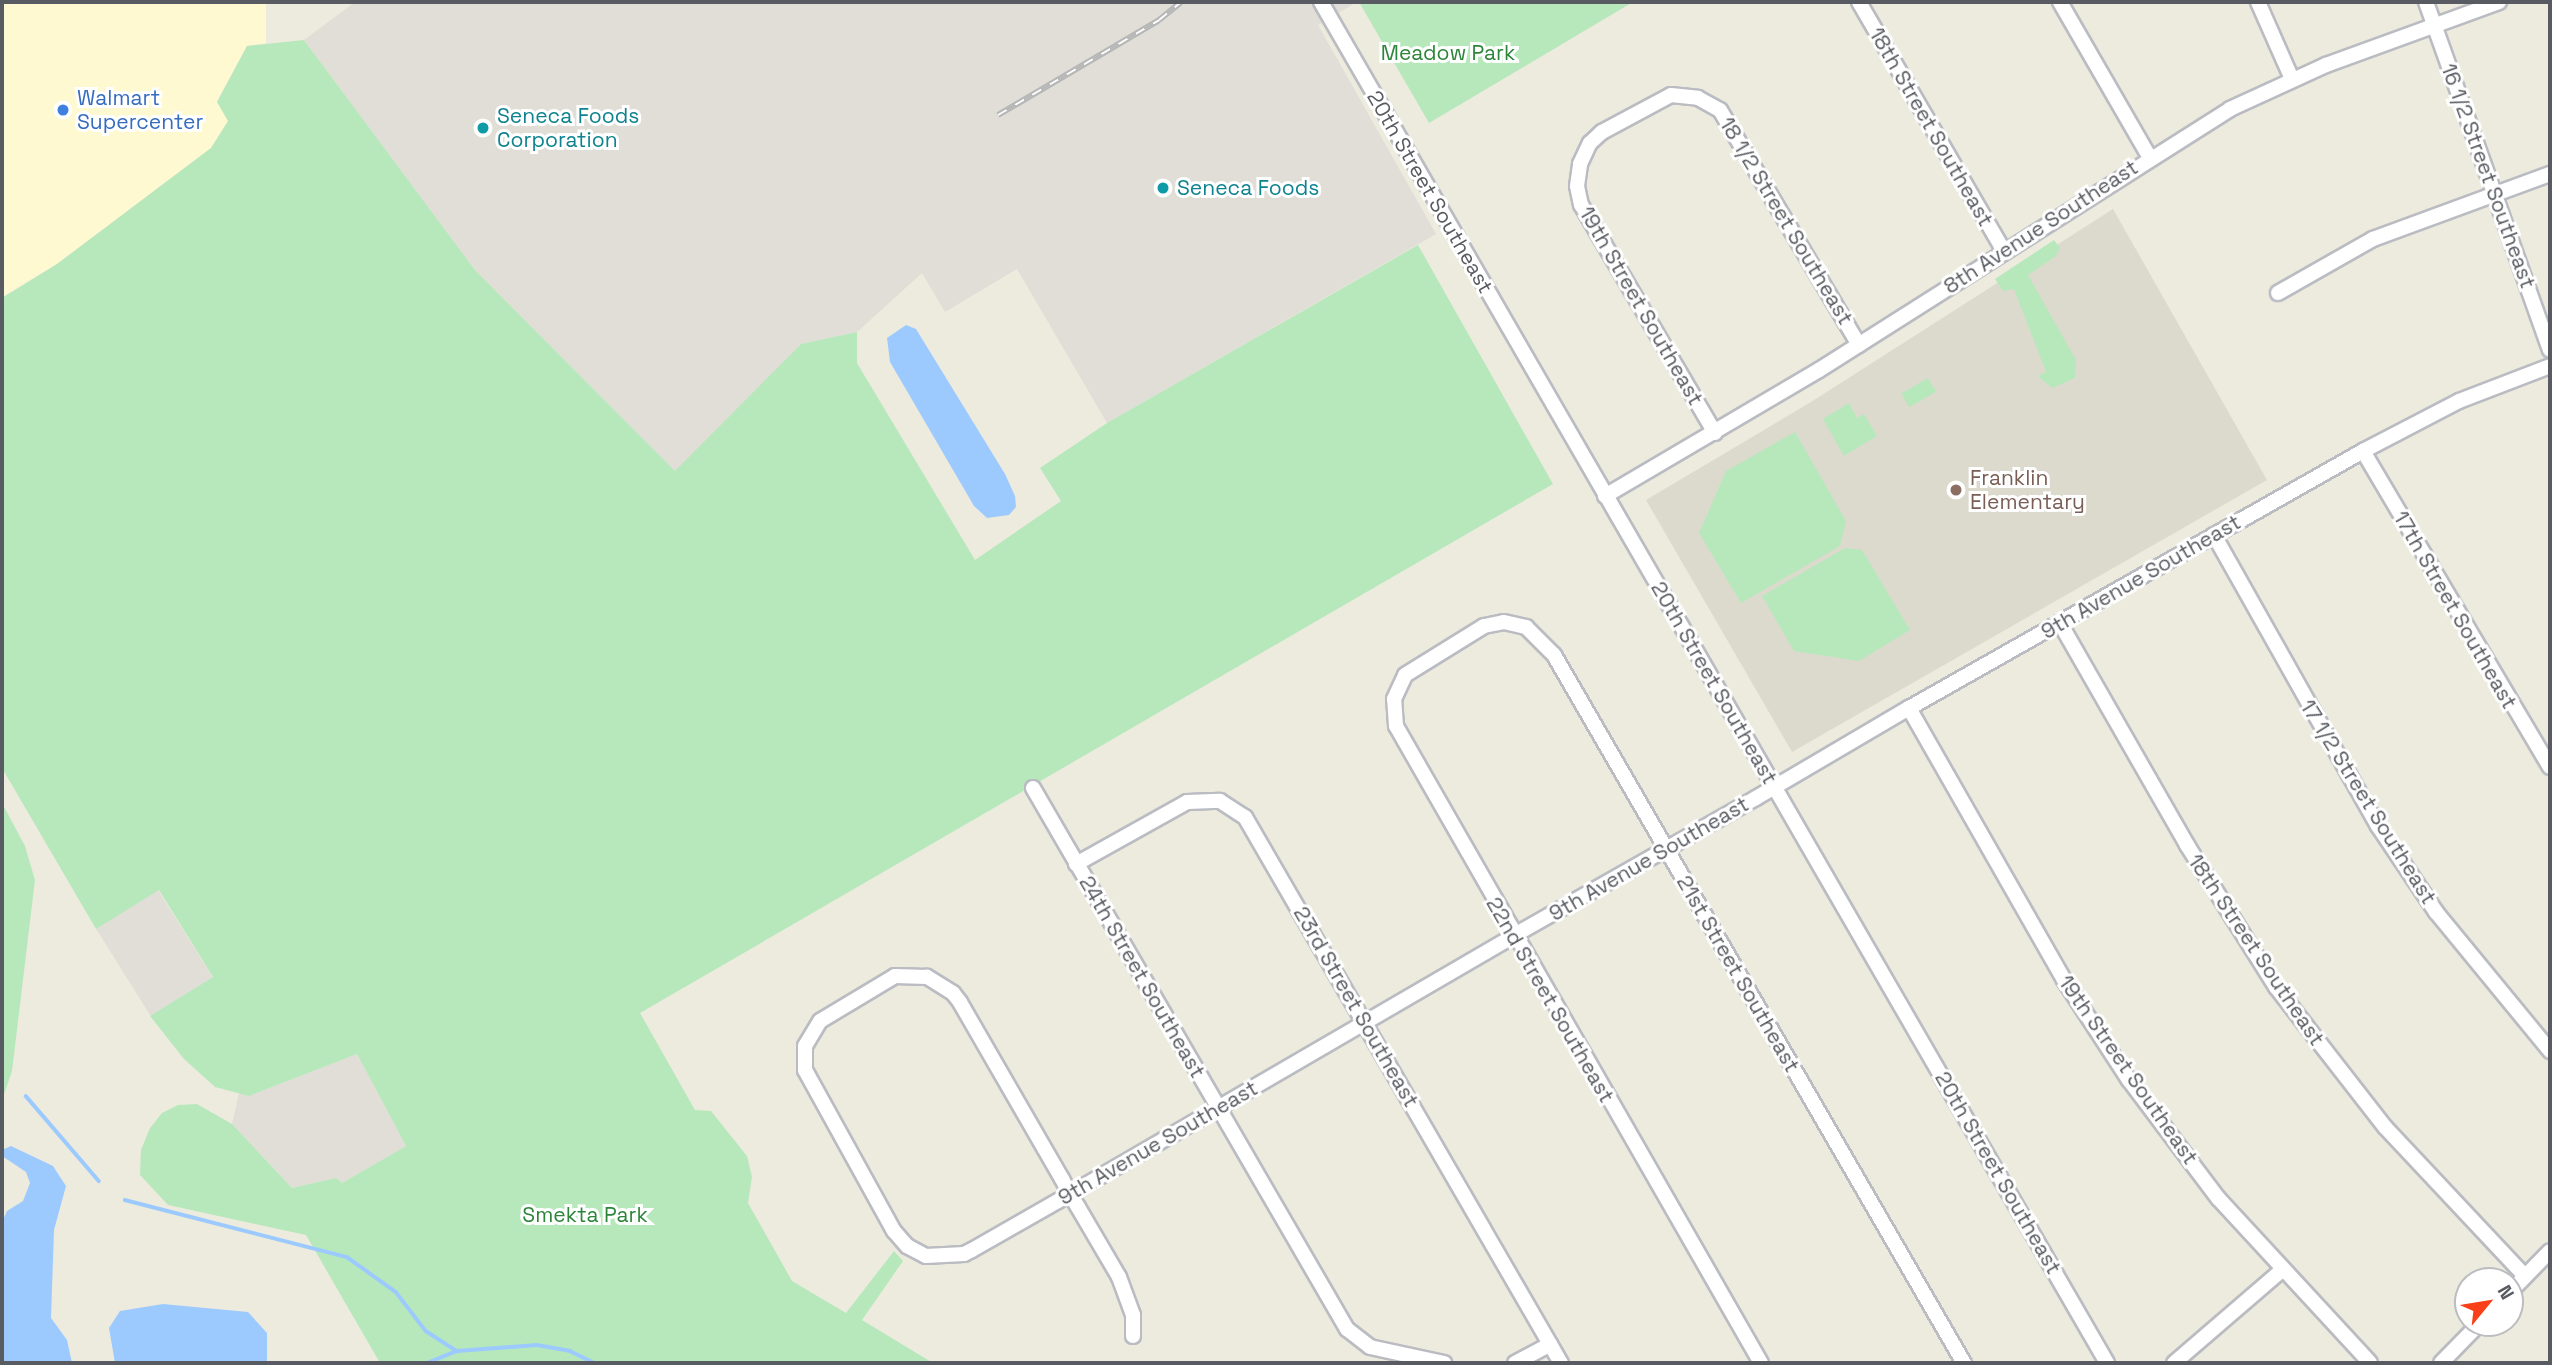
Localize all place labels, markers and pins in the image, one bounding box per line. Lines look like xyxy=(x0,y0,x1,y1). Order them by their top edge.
place label: Walmart Supercenter xyxy=(77,85,203,135)
marker: Walmart Supercenter xyxy=(55,102,71,118)
place label: Seneca Foods Corporation xyxy=(497,103,639,153)
marker: Seneca Foods Corporation xyxy=(475,120,491,136)
place label: Seneca Foods xyxy=(1177,175,1319,201)
marker: Seneca Foods xyxy=(1155,180,1171,196)
place label: Franklin Elementary xyxy=(1970,465,2085,515)
marker: Franklin Elementary xyxy=(1948,482,1964,498)

